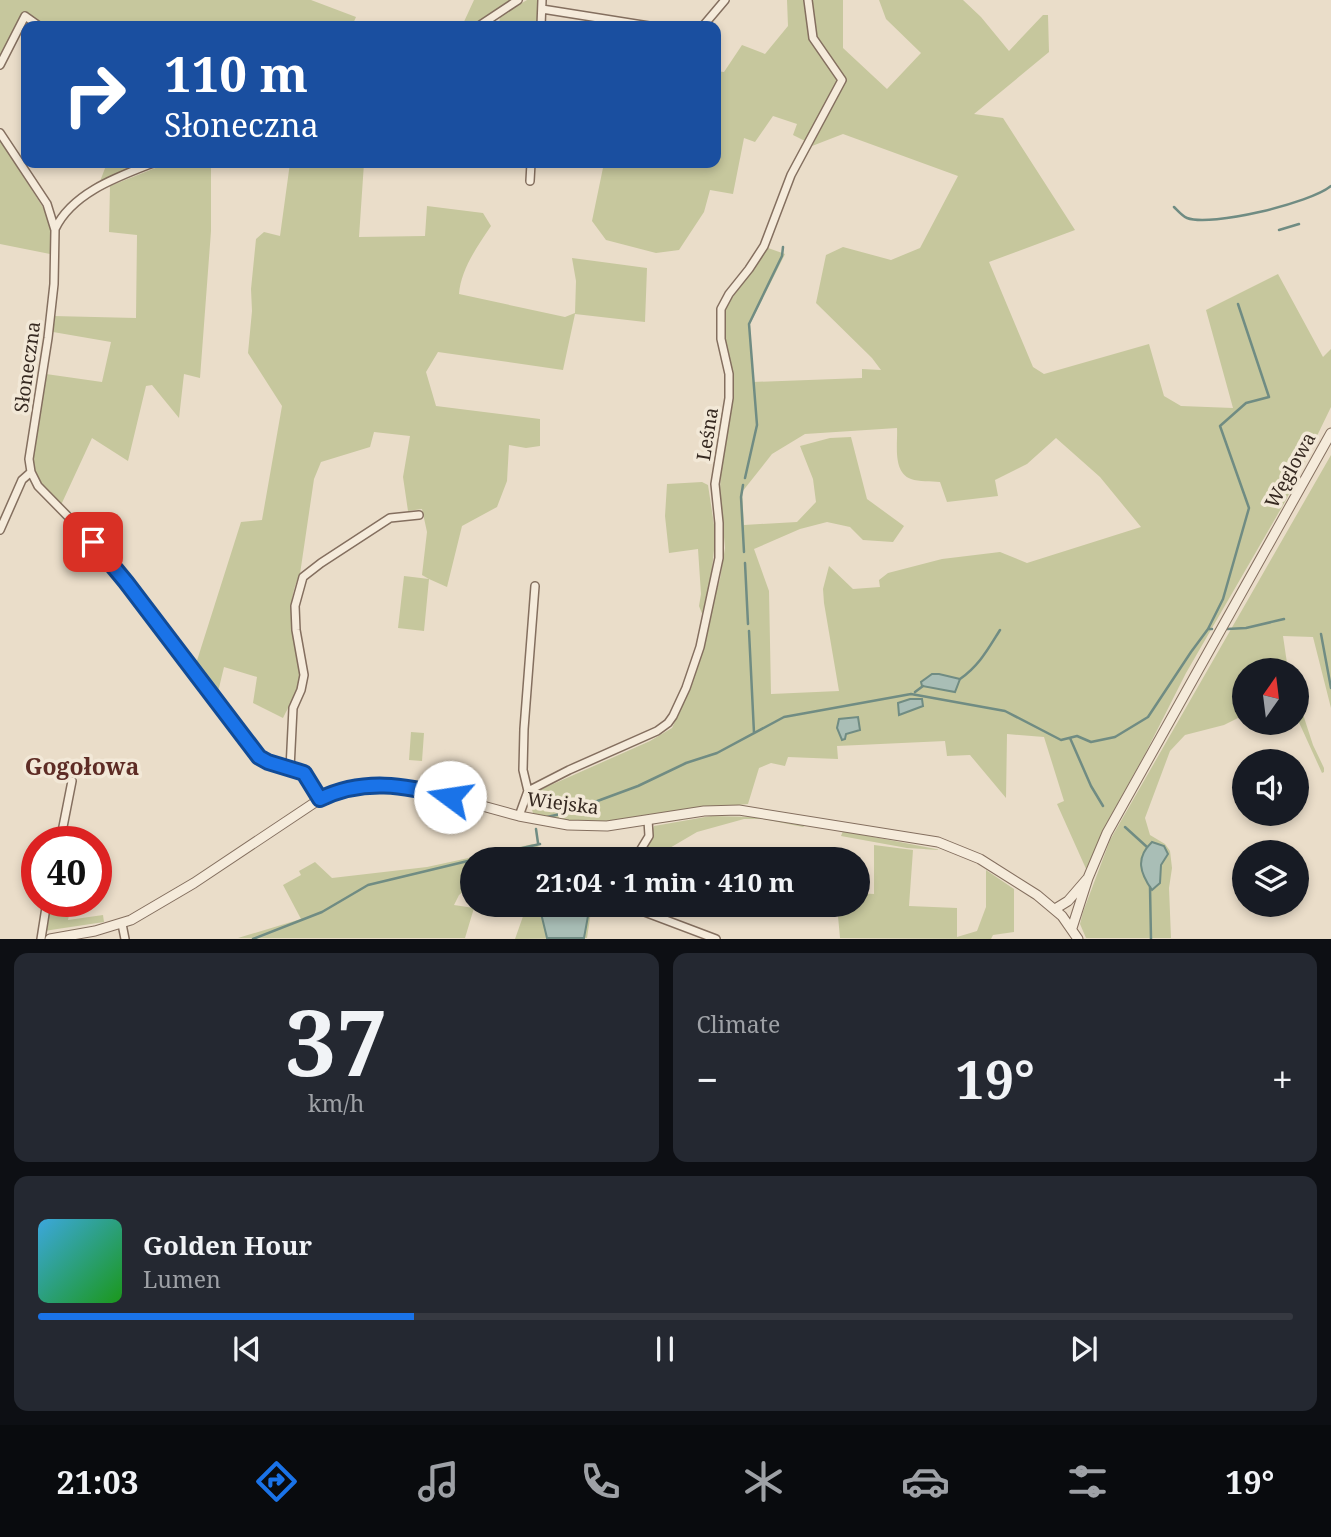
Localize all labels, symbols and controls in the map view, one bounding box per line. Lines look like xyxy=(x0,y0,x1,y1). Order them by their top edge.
text: 110 m xyxy=(164,40,308,106)
icon: right xyxy=(49,49,140,140)
text: Słoneczna xyxy=(164,103,319,146)
street label: Słoneczna xyxy=(8,320,46,414)
street label: Leśna xyxy=(690,406,724,462)
street label: Węglowa xyxy=(1258,427,1322,513)
pin xyxy=(63,512,123,572)
icon: arrive xyxy=(74,523,112,561)
north arrow xyxy=(1232,658,1309,735)
map controls xyxy=(1232,658,1309,917)
button: sound xyxy=(1232,749,1309,826)
district label: Gogołowa xyxy=(25,750,139,782)
position arrow xyxy=(413,760,487,834)
street label: Wiejska xyxy=(526,786,600,820)
speed limit sign: 40 xyxy=(21,826,112,917)
button: layers xyxy=(1232,840,1309,917)
text: 21:04 · 1 min · 410 m xyxy=(535,864,795,900)
text: 37 xyxy=(285,979,388,1103)
text: Climate xyxy=(697,1008,780,1040)
text: 19° xyxy=(955,1043,1035,1114)
text: − xyxy=(697,1053,719,1105)
text: + xyxy=(1272,1053,1293,1105)
text: km/h xyxy=(308,1087,364,1119)
text: Golden Hour xyxy=(143,1227,312,1263)
text: Lumen xyxy=(143,1263,221,1295)
icon: previous xyxy=(228,1330,266,1368)
icon: pause xyxy=(646,1330,684,1368)
icon: next xyxy=(1065,1330,1103,1368)
icon: directions xyxy=(252,1457,301,1506)
icon: music xyxy=(414,1457,463,1506)
icon: phone xyxy=(576,1457,625,1506)
icon: climate xyxy=(739,1457,788,1506)
icon: car xyxy=(901,1457,950,1506)
icon: filters xyxy=(1063,1457,1112,1506)
text: 21:03 xyxy=(57,1460,139,1503)
text: 19° xyxy=(1225,1460,1274,1503)

